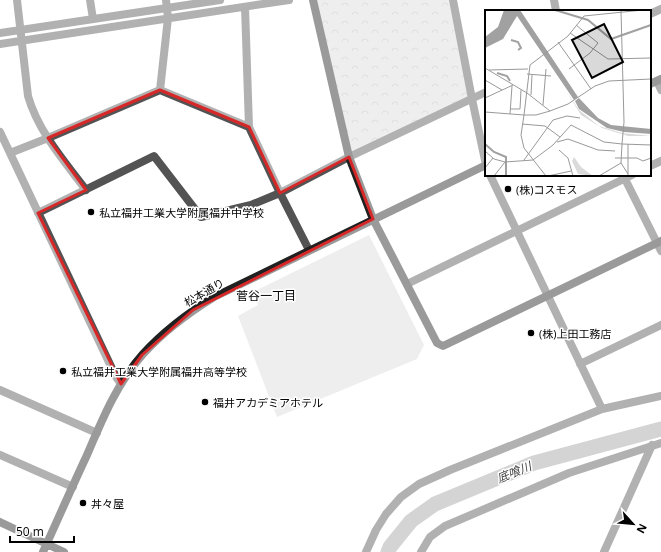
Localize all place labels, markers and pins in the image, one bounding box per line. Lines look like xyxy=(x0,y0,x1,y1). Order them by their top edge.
place label: (株)コスモス xyxy=(516,182,578,197)
marker: (株)コスモス xyxy=(503,184,513,194)
place label: 私立福井工業大学附属福井中学校 xyxy=(99,205,264,220)
marker: 私立福井工業大学附属福井中学校 xyxy=(86,207,96,217)
place label: (株)上田工務店 xyxy=(539,326,612,341)
marker: (株)上田工務店 xyxy=(526,328,536,338)
place label: 私立福井工業大学附属福井高等学校 xyxy=(71,364,247,379)
marker: 私立福井工業大学附属福井高等学校 xyxy=(58,366,68,376)
place label: 福井アカデミアホテル xyxy=(213,395,323,410)
marker: 福井アカデミアホテル xyxy=(200,397,210,407)
place label: 丼々屋 xyxy=(91,496,124,511)
marker: 丼々屋 xyxy=(78,498,88,508)

